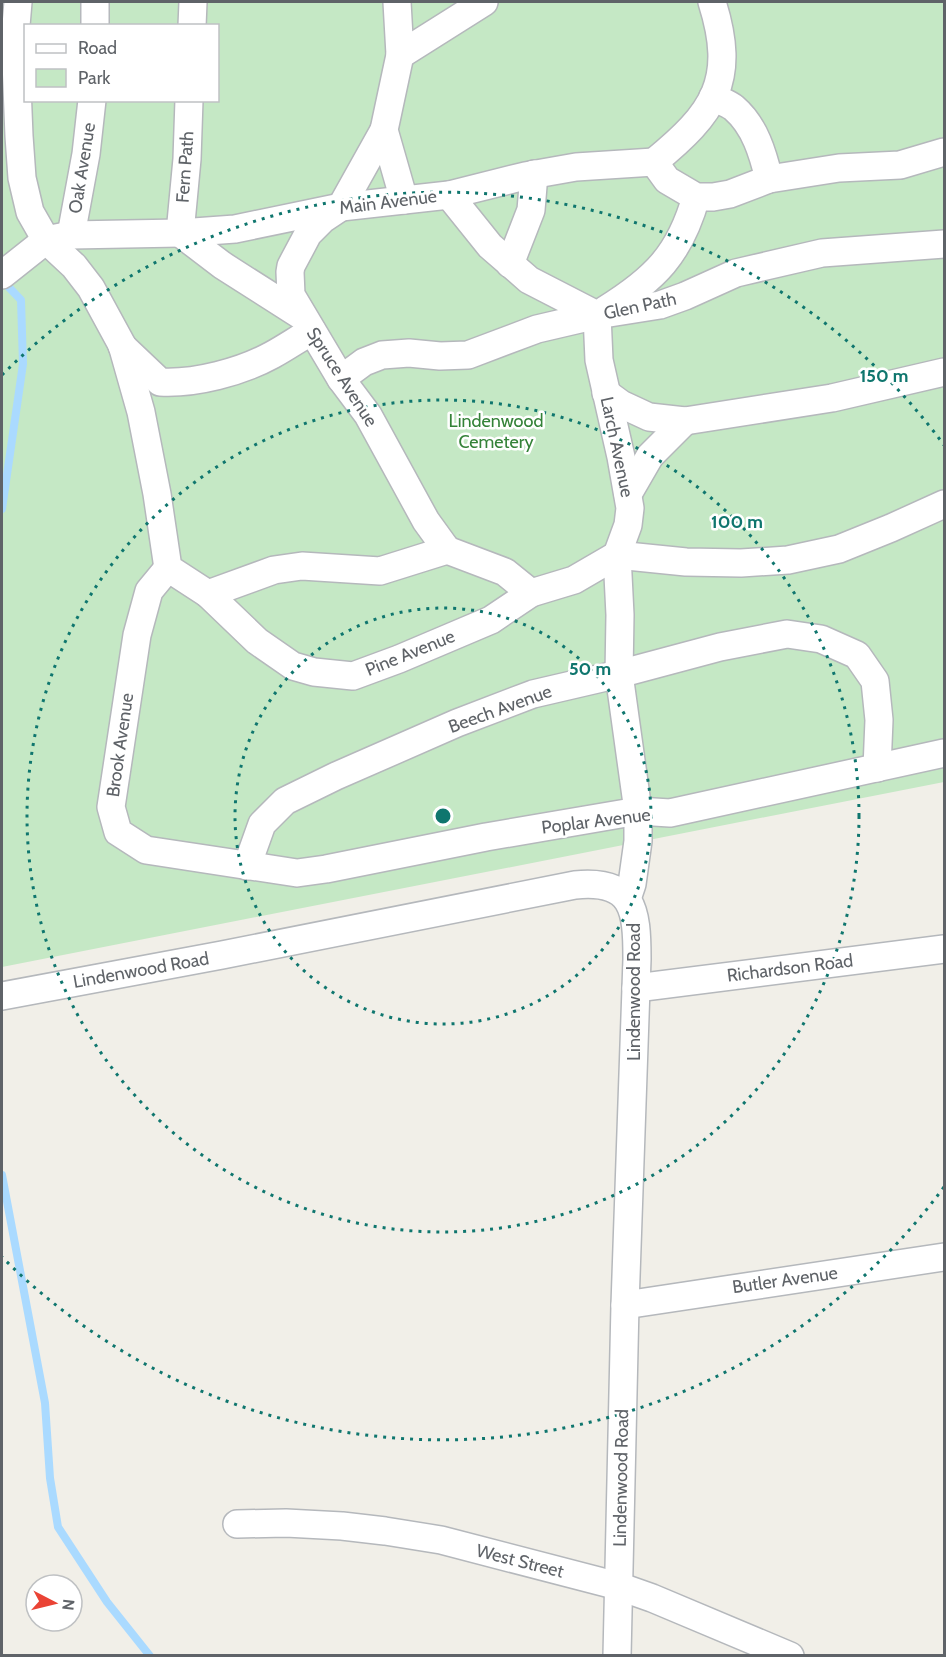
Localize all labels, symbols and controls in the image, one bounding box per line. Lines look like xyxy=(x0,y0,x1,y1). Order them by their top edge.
legend xyxy=(24,24,219,102)
text: Road xyxy=(78,37,117,59)
text: Park xyxy=(78,67,111,89)
street label: Oak Avenue xyxy=(64,121,100,215)
street label: Fern Path xyxy=(172,130,198,204)
street label: Main Avenue xyxy=(338,185,438,219)
street label: Glen Path xyxy=(602,288,678,324)
street label: Spruce Avenue xyxy=(302,323,382,431)
text: 150 m xyxy=(860,365,908,387)
street label: Larch Avenue xyxy=(596,395,638,499)
park label: Lindenwood Cemetery xyxy=(449,410,543,453)
text: 100 m xyxy=(711,511,763,533)
street label: Pine Avenue xyxy=(362,625,458,681)
text: 50 m xyxy=(569,658,611,680)
street label: Beech Avenue xyxy=(445,680,555,738)
street label: Brook Avenue xyxy=(102,691,138,799)
street label: Poplar Avenue xyxy=(540,803,652,839)
centre of rings xyxy=(433,806,453,826)
street label: Lindenwood Road xyxy=(623,923,645,1061)
street label: Lindenwood Road xyxy=(71,947,211,993)
street label: Richardson Road xyxy=(726,949,854,987)
street label: Butler Avenue xyxy=(731,1262,839,1298)
street label: Lindenwood Road xyxy=(609,1409,633,1547)
street label: West Street xyxy=(474,1540,566,1582)
north arrow xyxy=(24,1573,84,1633)
text: N xyxy=(58,1598,79,1612)

